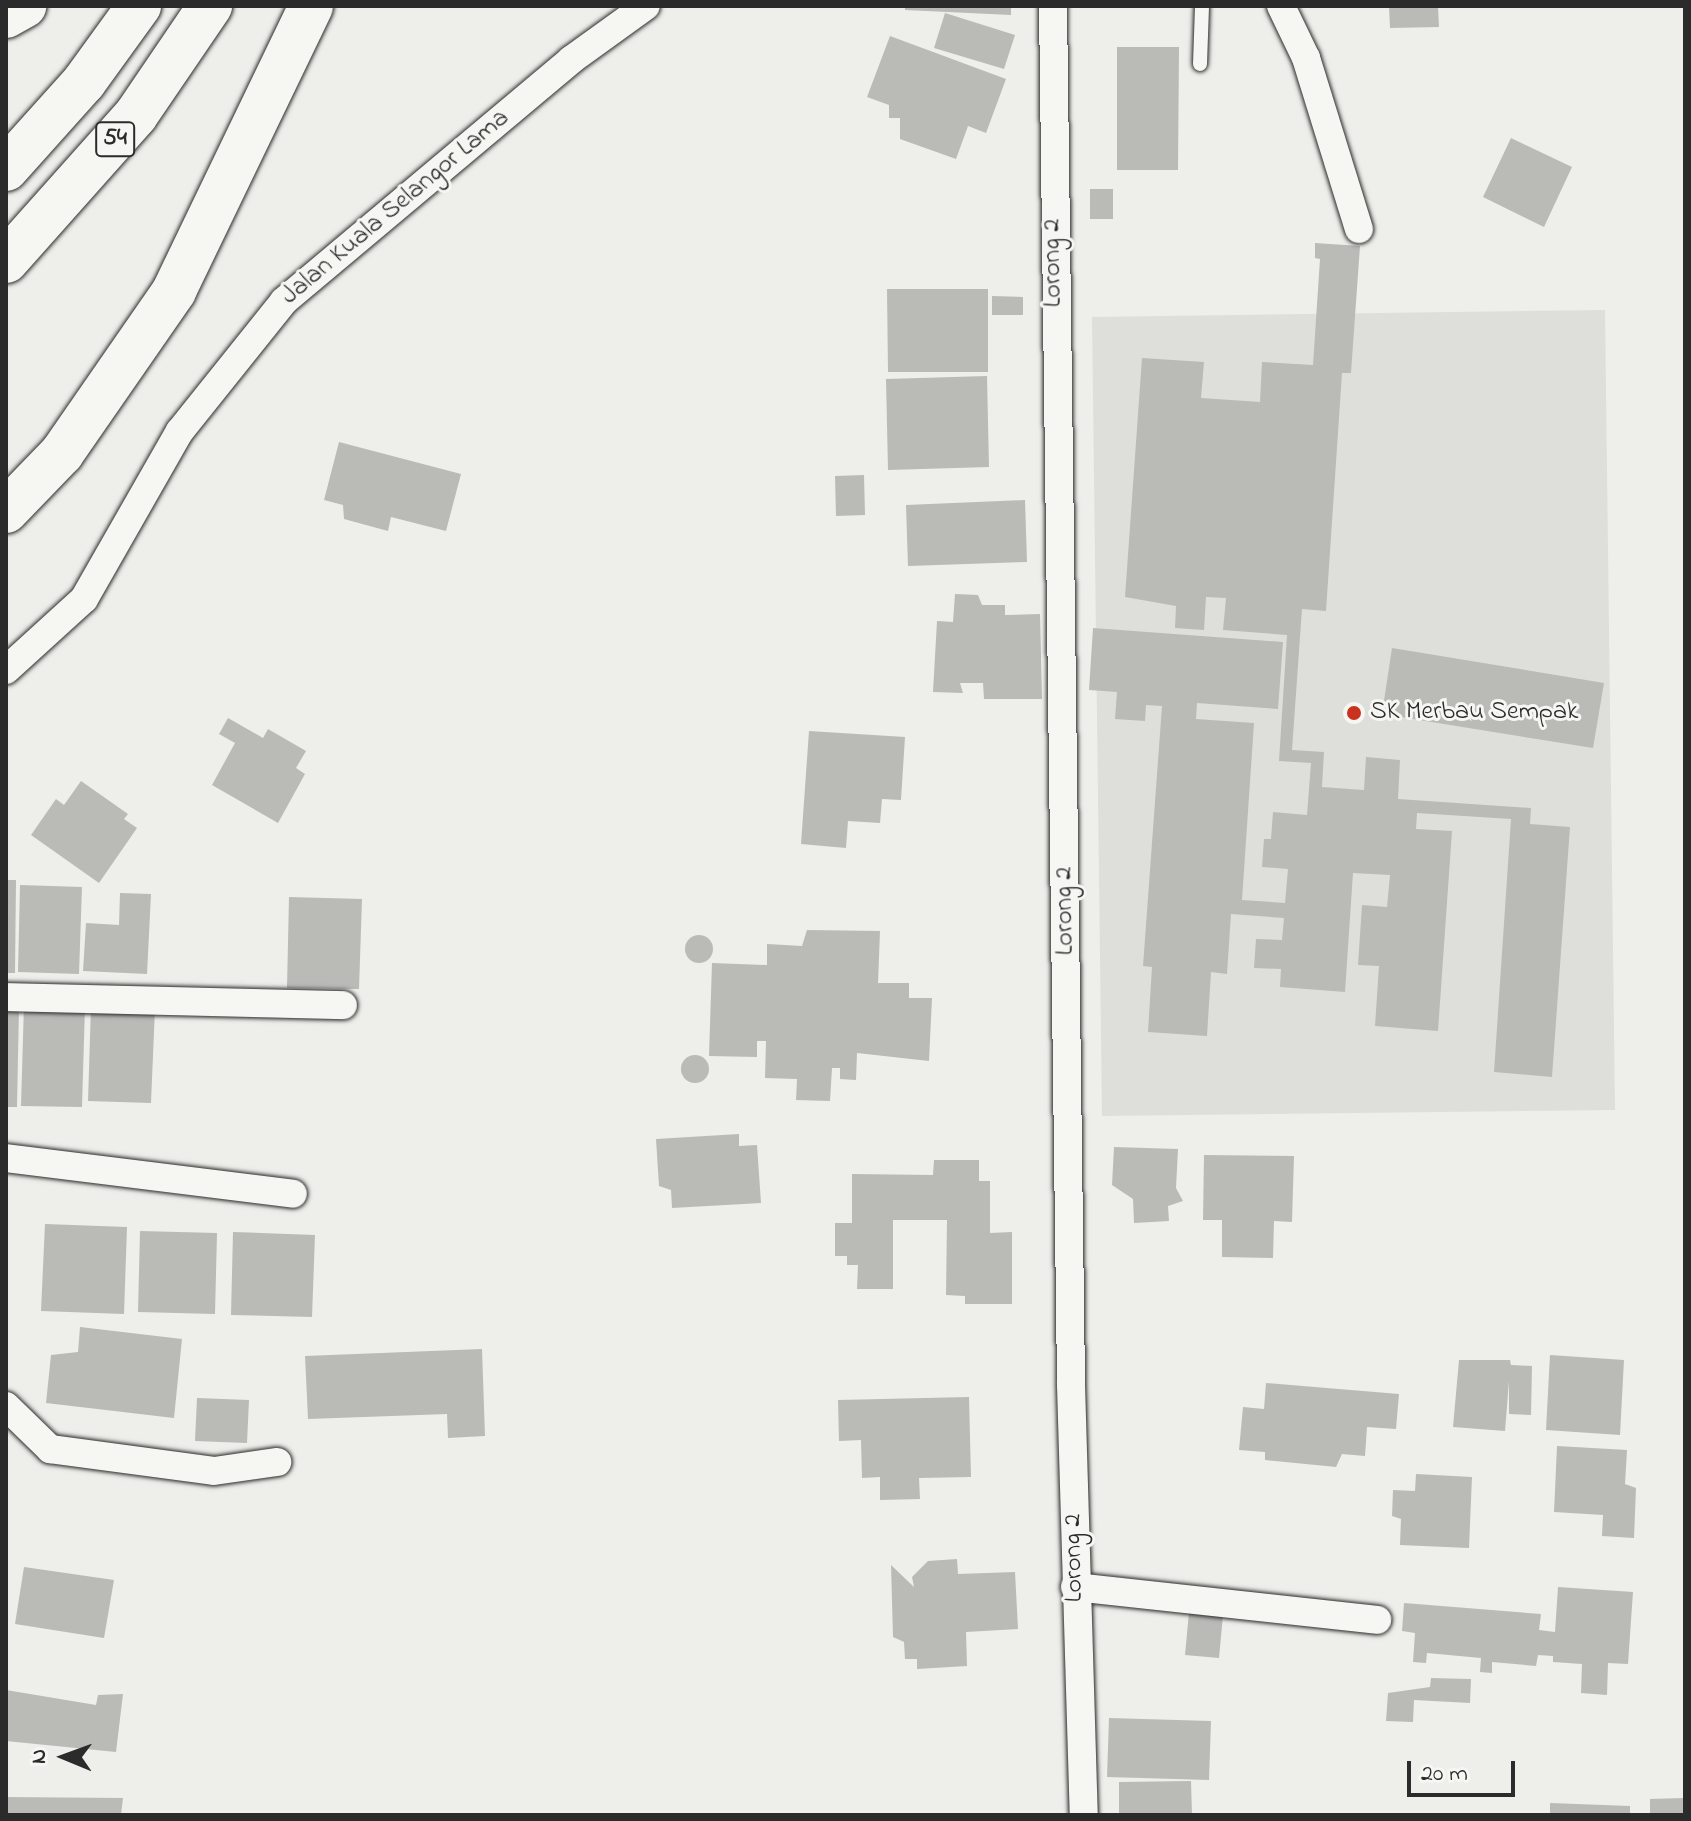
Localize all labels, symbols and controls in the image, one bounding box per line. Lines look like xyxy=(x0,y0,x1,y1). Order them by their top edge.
street label: Jalan Kuala Selangor Lama xyxy=(276,103,516,313)
road number: 54 xyxy=(95,119,135,159)
street label: Lorong 2 xyxy=(1038,218,1070,308)
place label: SK Merbau Sempak xyxy=(1370,697,1578,729)
marker: SK Merbau Sempak xyxy=(1345,704,1363,722)
street label: Lorong 2 xyxy=(1050,866,1082,956)
street label: Lorong 2 xyxy=(1059,1513,1091,1603)
north arrow xyxy=(24,1717,104,1797)
scale bar xyxy=(1411,1745,1519,1795)
text: N xyxy=(24,1749,56,1764)
text: 20 m xyxy=(1421,1757,1468,1792)

